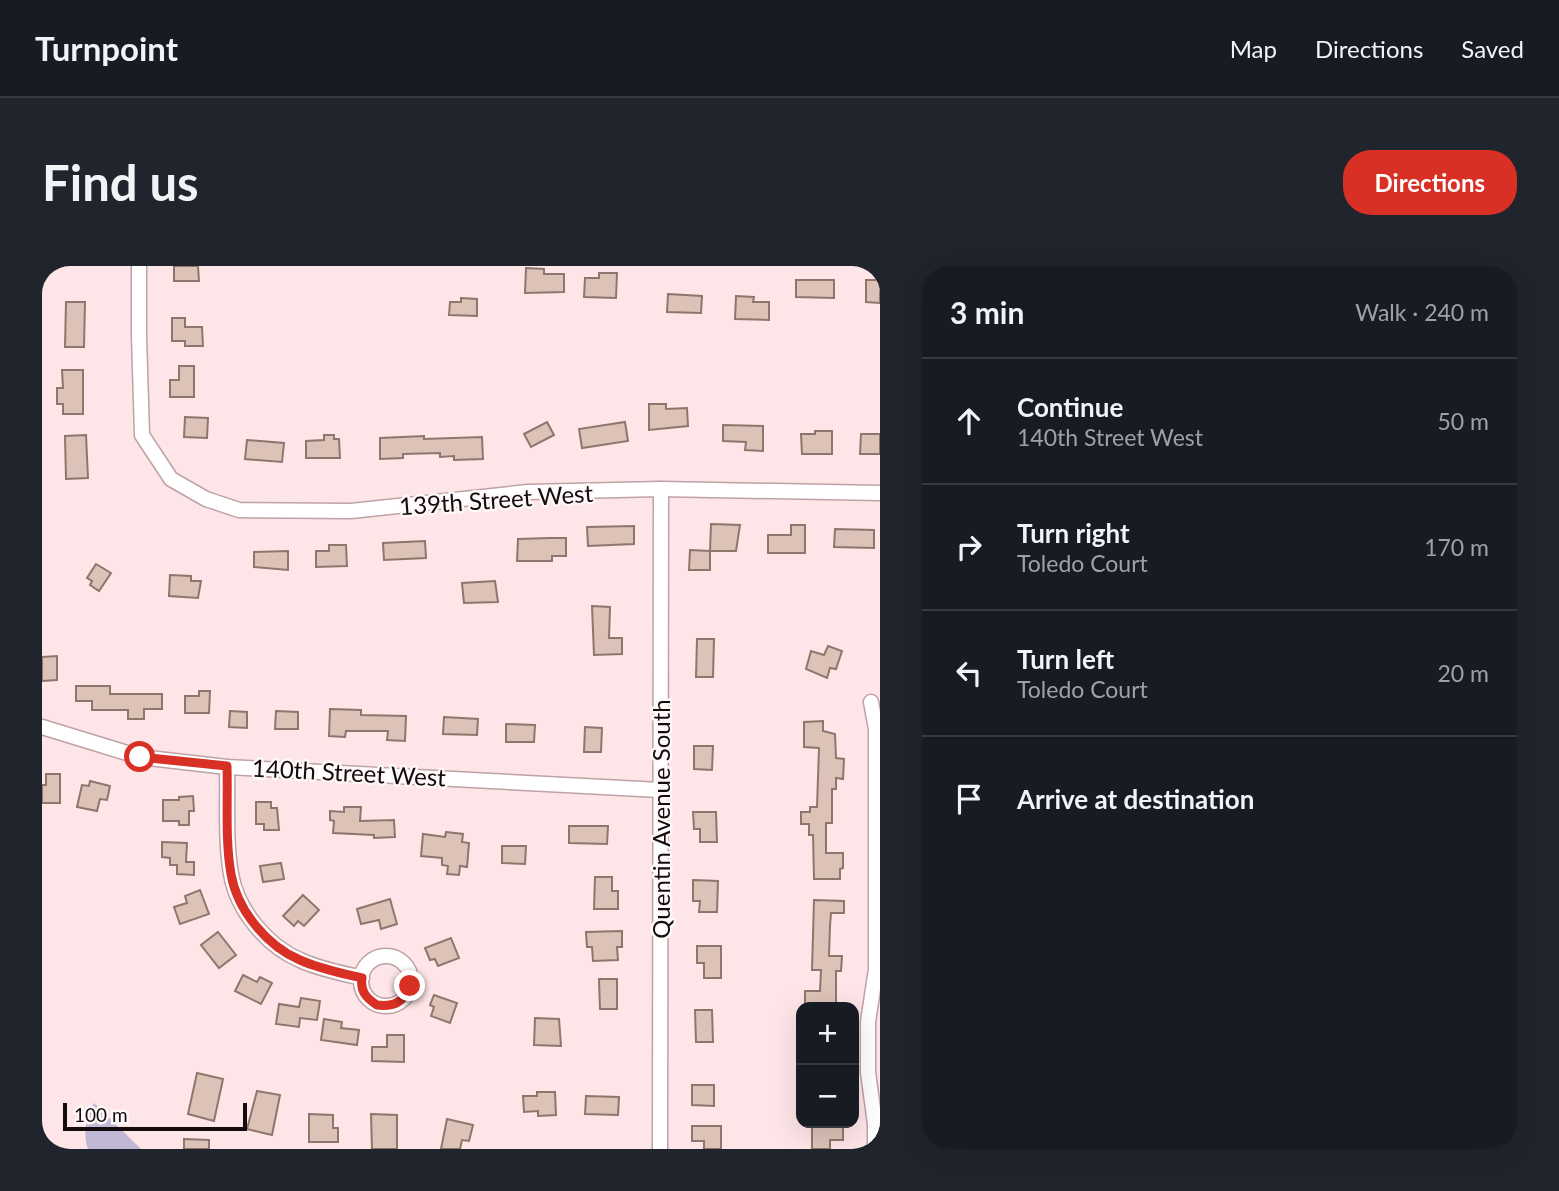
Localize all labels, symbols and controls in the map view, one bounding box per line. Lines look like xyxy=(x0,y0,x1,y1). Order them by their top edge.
text: Turnpoint xyxy=(35,28,178,68)
text: Map xyxy=(1230,34,1277,63)
text: Directions xyxy=(1315,34,1423,63)
text: Saved xyxy=(1461,34,1524,63)
button: Directions xyxy=(1343,150,1517,215)
text: Find us xyxy=(42,153,199,211)
text: 3 min xyxy=(950,294,1024,330)
text: Walk · 240 m xyxy=(1355,298,1489,326)
text: Continue xyxy=(1017,391,1123,423)
icon: ahead xyxy=(950,402,988,440)
text: 50 m xyxy=(1438,407,1489,435)
text: 140th Street West xyxy=(1017,423,1203,451)
street label: 139th Street West xyxy=(398,478,594,520)
text: Turn right xyxy=(1017,517,1130,549)
icon: right xyxy=(950,528,988,566)
text: 170 m xyxy=(1424,533,1489,561)
text: Toledo Court xyxy=(1017,549,1148,577)
text: Turn left xyxy=(1017,643,1114,675)
icon: left xyxy=(950,654,988,692)
text: 20 m xyxy=(1438,659,1489,687)
text: Toledo Court xyxy=(1017,675,1148,703)
street label: Quentin Avenue South xyxy=(646,699,675,939)
route start xyxy=(124,741,155,772)
street label: 140th Street West xyxy=(251,752,447,792)
icon: arrive xyxy=(950,780,988,818)
text: Arrive at destination xyxy=(1017,783,1254,815)
route end xyxy=(394,970,425,1001)
map controls xyxy=(796,1002,859,1128)
button: + xyxy=(796,1002,859,1065)
button: − xyxy=(796,1065,859,1128)
scale bar xyxy=(63,1100,247,1132)
text: 100 m xyxy=(74,1103,128,1126)

